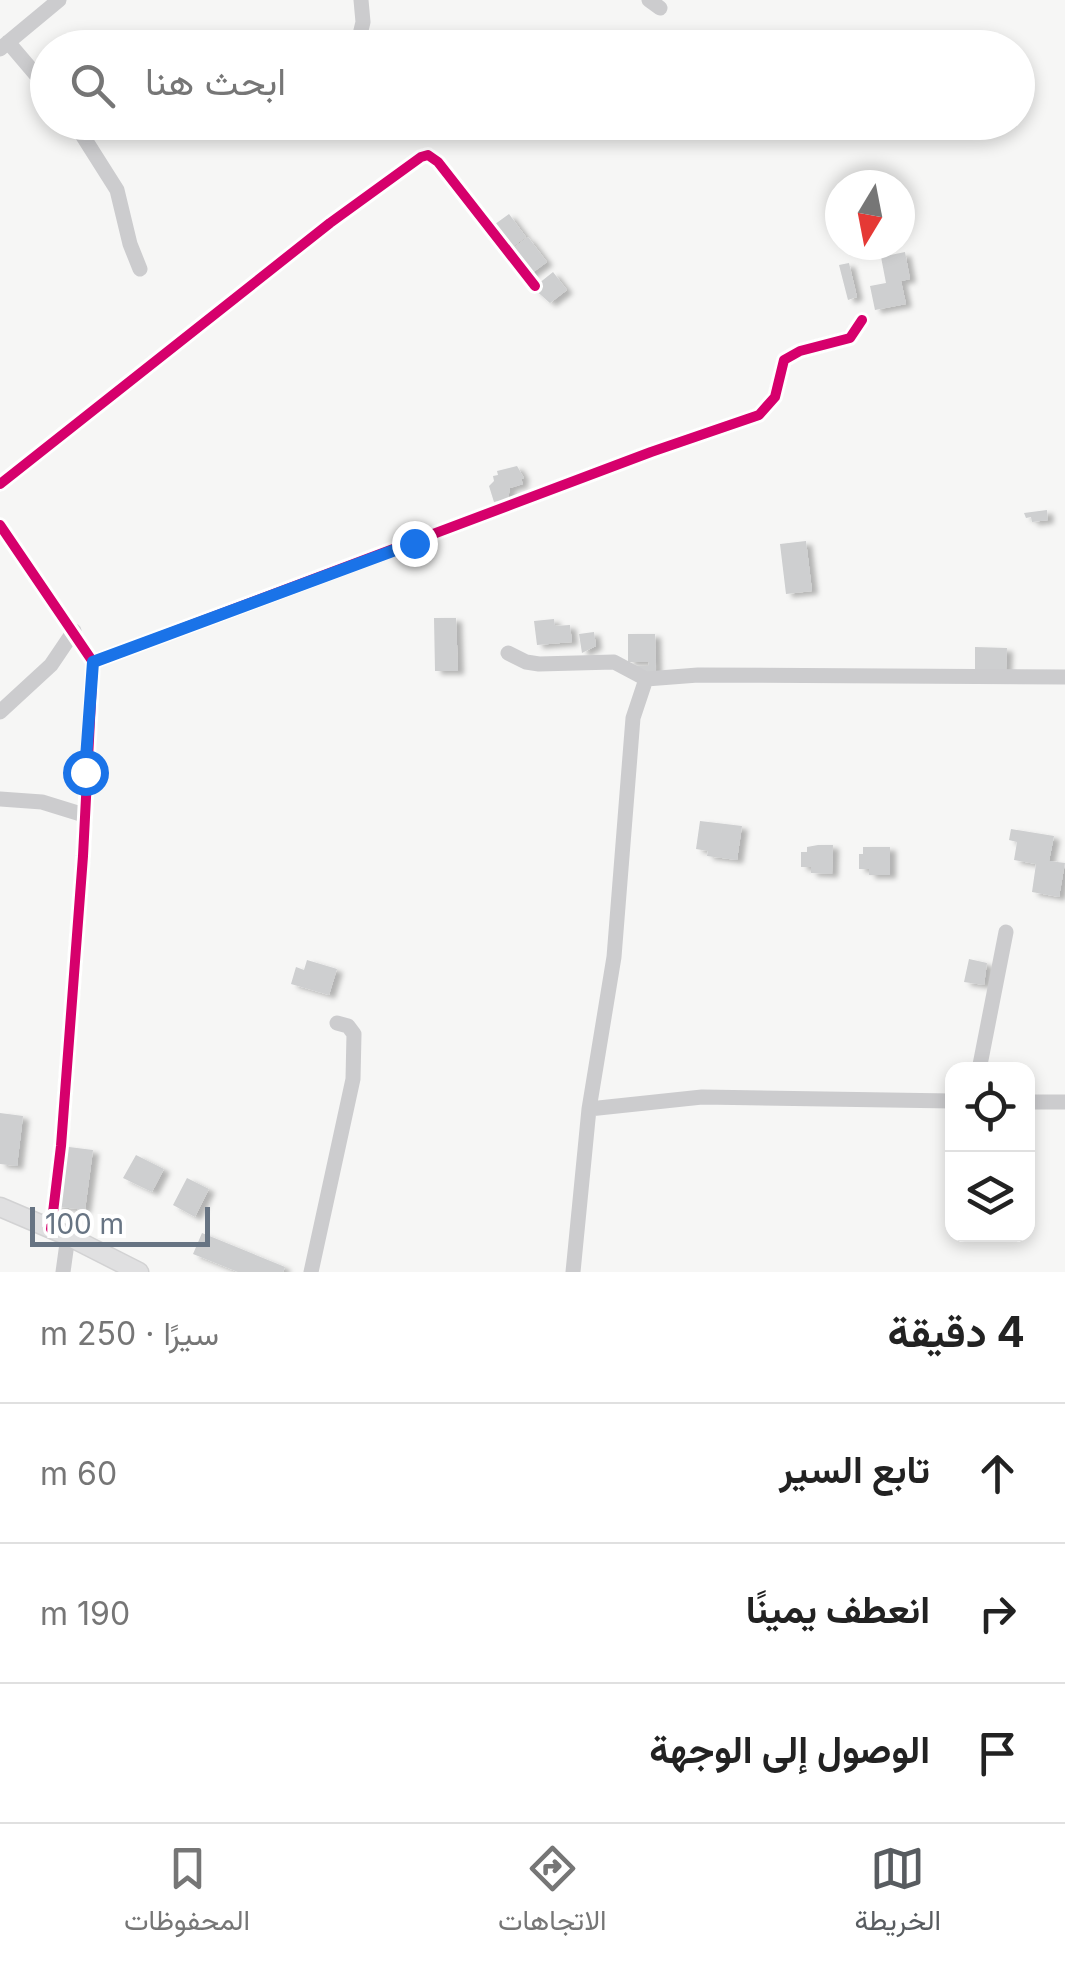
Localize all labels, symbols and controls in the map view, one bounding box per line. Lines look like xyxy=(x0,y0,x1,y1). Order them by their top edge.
search box xyxy=(30,30,1035,140)
icon: search xyxy=(65,58,120,113)
text: ابحث هنا xyxy=(145,58,286,104)
north arrow xyxy=(825,170,915,260)
route end xyxy=(392,521,438,567)
route start xyxy=(63,750,109,796)
map controls xyxy=(945,1062,1035,1242)
button: locate xyxy=(945,1062,1035,1152)
button: layers xyxy=(945,1152,1035,1242)
scale bar xyxy=(30,1202,210,1246)
text: 100 m xyxy=(45,1207,124,1241)
text: 4 دقيقة xyxy=(888,1306,1025,1357)
text: سيرًا · 250 m xyxy=(40,1314,219,1353)
text: تابع السير xyxy=(779,1446,930,1492)
icon: ahead xyxy=(970,1446,1025,1501)
text: 60 m xyxy=(40,1454,117,1493)
text: انعطف يمينًا xyxy=(746,1586,930,1632)
icon: right xyxy=(970,1586,1025,1641)
text: 190 m xyxy=(40,1594,130,1633)
text: الوصول إلى الوجهة xyxy=(649,1726,930,1772)
icon: arrive xyxy=(970,1726,1025,1781)
tab: المحفوظات xyxy=(124,1841,250,1945)
tab: الاتجاهات xyxy=(498,1841,607,1945)
tab: الخريطة xyxy=(854,1841,941,1945)

